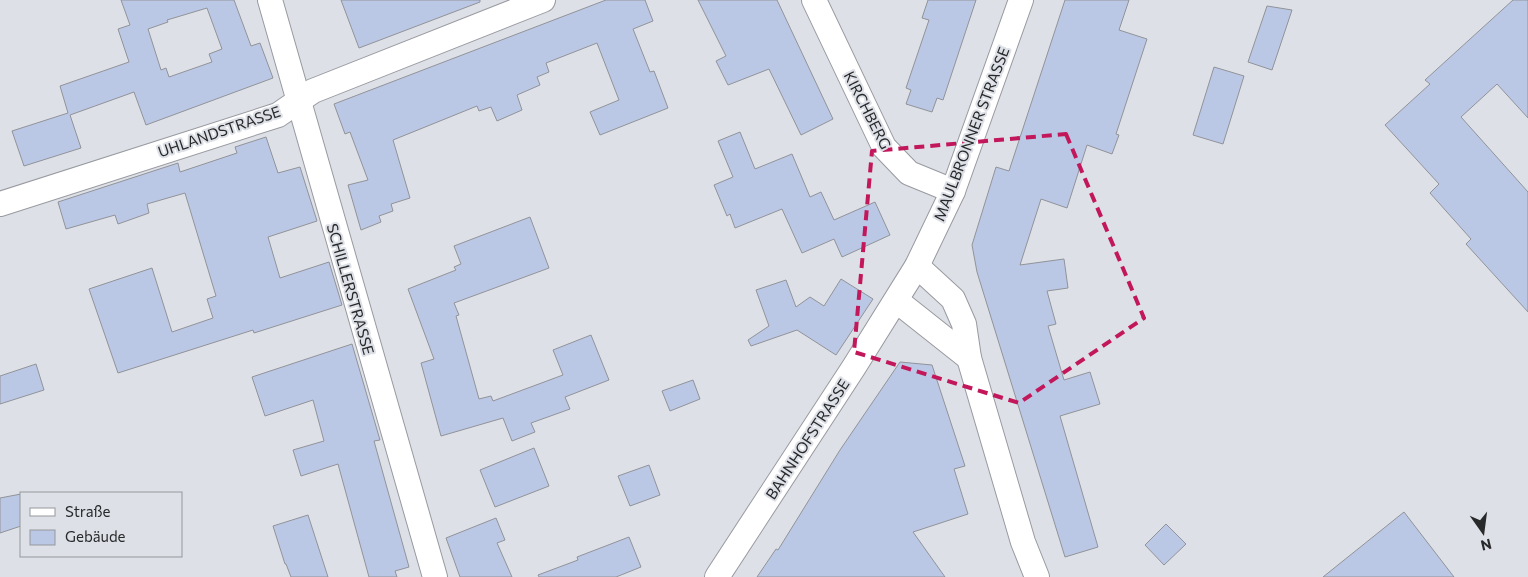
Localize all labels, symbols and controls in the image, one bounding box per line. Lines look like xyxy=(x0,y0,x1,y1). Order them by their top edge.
street label: MAULBRONNER STRASSE xyxy=(929,44,1013,224)
street label: KIRCHBERG xyxy=(841,68,895,152)
street label: UHLANDSTRASSE xyxy=(155,102,283,160)
street label: SCHILLERSTRASSE xyxy=(324,221,378,357)
street label: BAHNHOFSTRASSE xyxy=(761,375,853,503)
legend xyxy=(20,492,182,557)
text: Straße xyxy=(65,502,111,520)
north arrow xyxy=(1458,507,1508,557)
text: Gebäude xyxy=(65,527,126,545)
text: N xyxy=(1479,536,1493,555)

